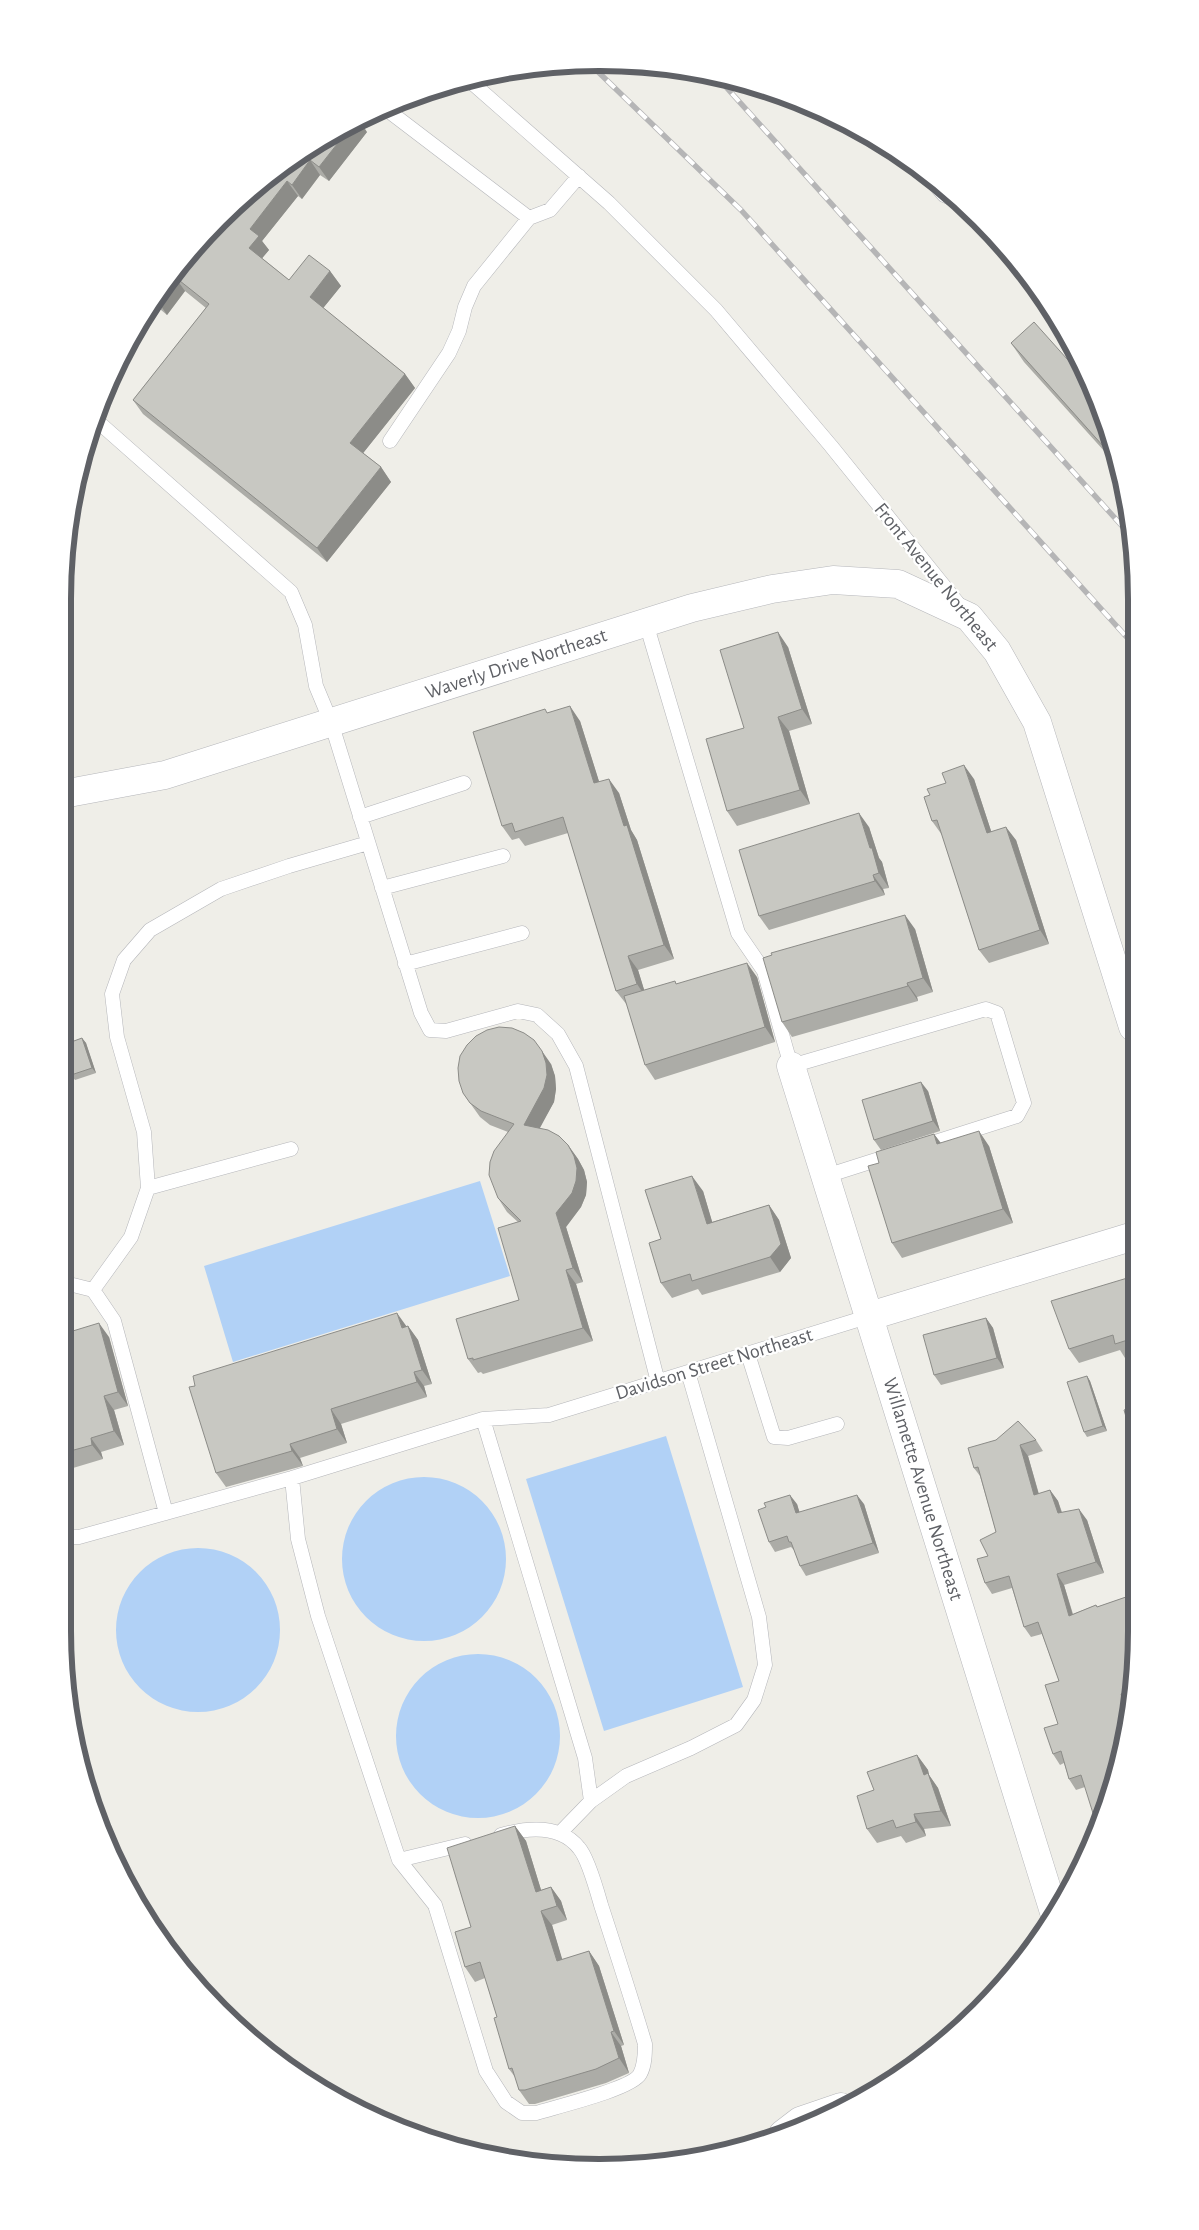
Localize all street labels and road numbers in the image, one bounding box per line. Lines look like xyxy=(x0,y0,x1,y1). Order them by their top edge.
street label: Front Avenue Northeast xyxy=(870,499,1002,655)
street label: Waverly Drive Northeast xyxy=(423,625,610,703)
street label: Davidson Street Northeast xyxy=(613,1324,816,1404)
street label: Willamette Avenue Northeast xyxy=(880,1375,967,1603)

